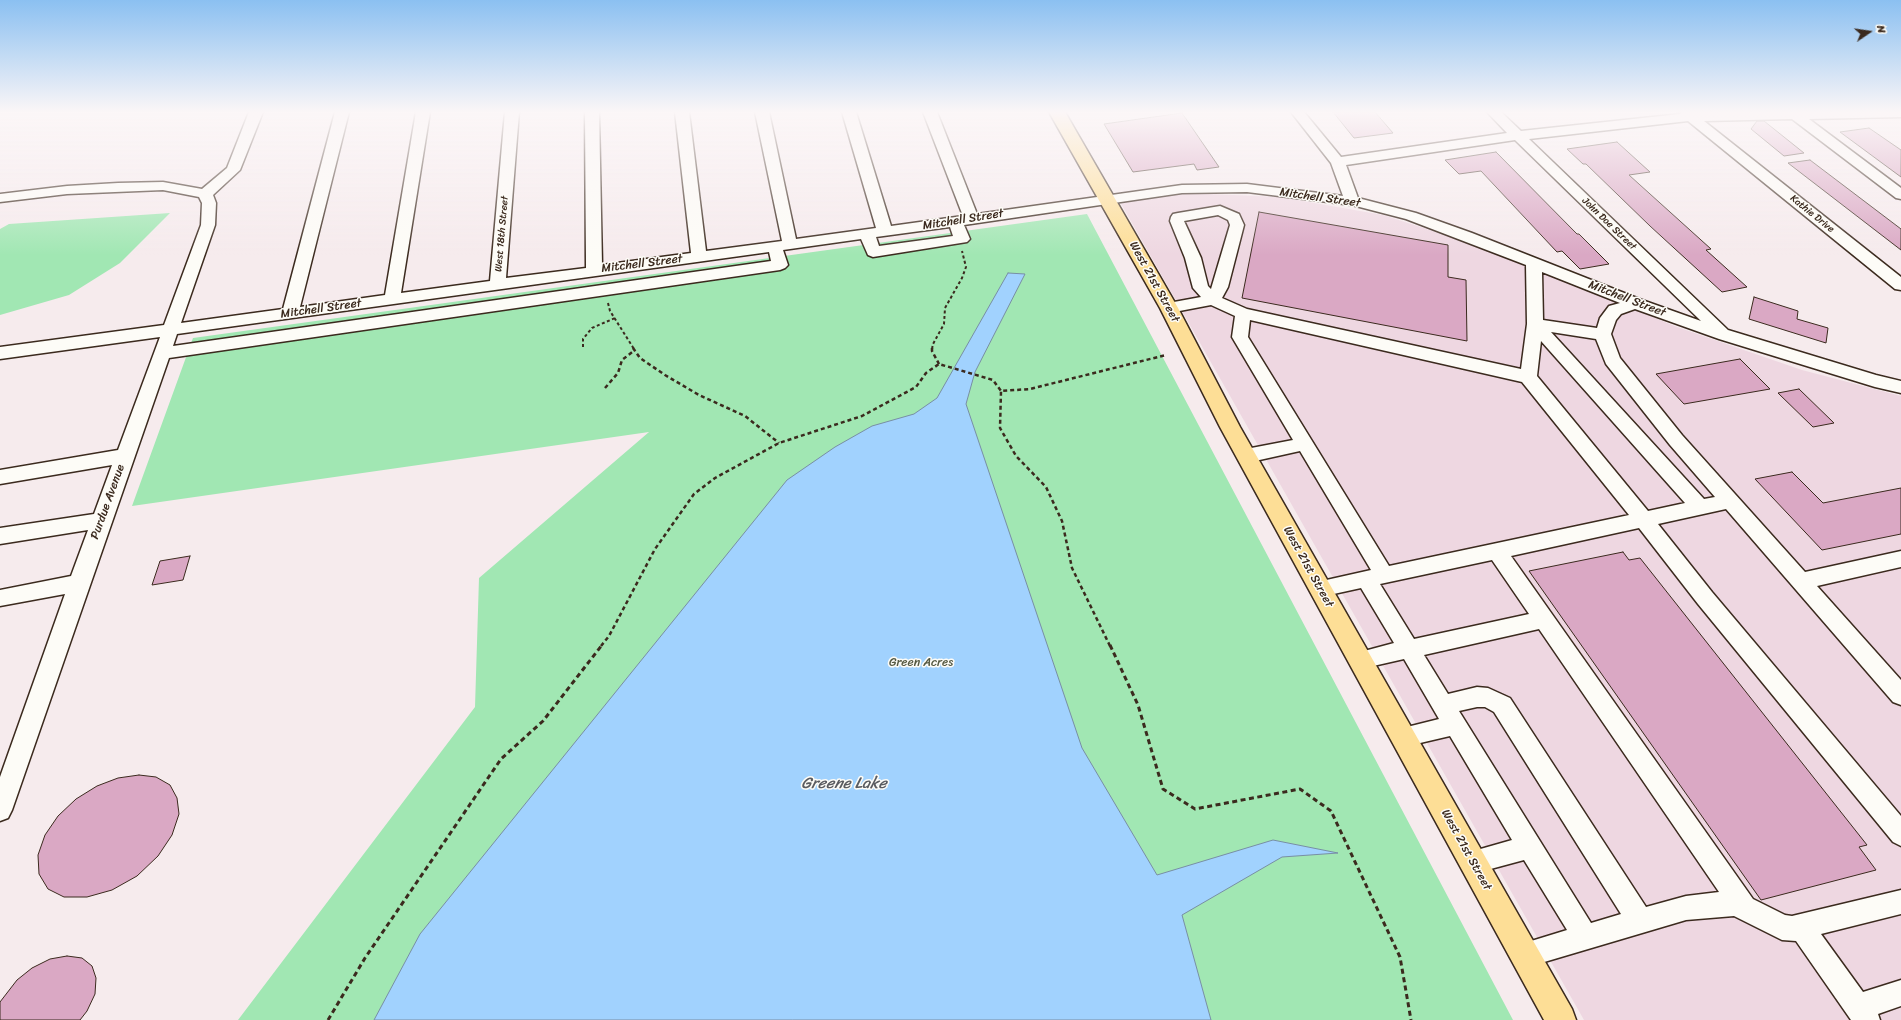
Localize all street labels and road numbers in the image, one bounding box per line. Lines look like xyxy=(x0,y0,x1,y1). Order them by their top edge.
street label: Mitchell Street xyxy=(1279,185,1361,211)
street label: Kathie Drive xyxy=(1787,192,1837,236)
street label: John Doe Street xyxy=(1579,195,1639,253)
street label: West 18th Street xyxy=(493,196,511,272)
street label: Mitchell Street xyxy=(922,207,1004,233)
street label: West 21st Street xyxy=(1126,239,1182,325)
street label: Mitchell Street xyxy=(601,252,683,276)
street label: Mitchell Street xyxy=(1586,278,1668,320)
street label: Mitchell Street xyxy=(280,296,362,322)
street label: Purdue Avenue xyxy=(88,463,128,541)
street label: West 21st Street xyxy=(1280,524,1336,610)
street label: West 21st Street xyxy=(1438,807,1494,893)

